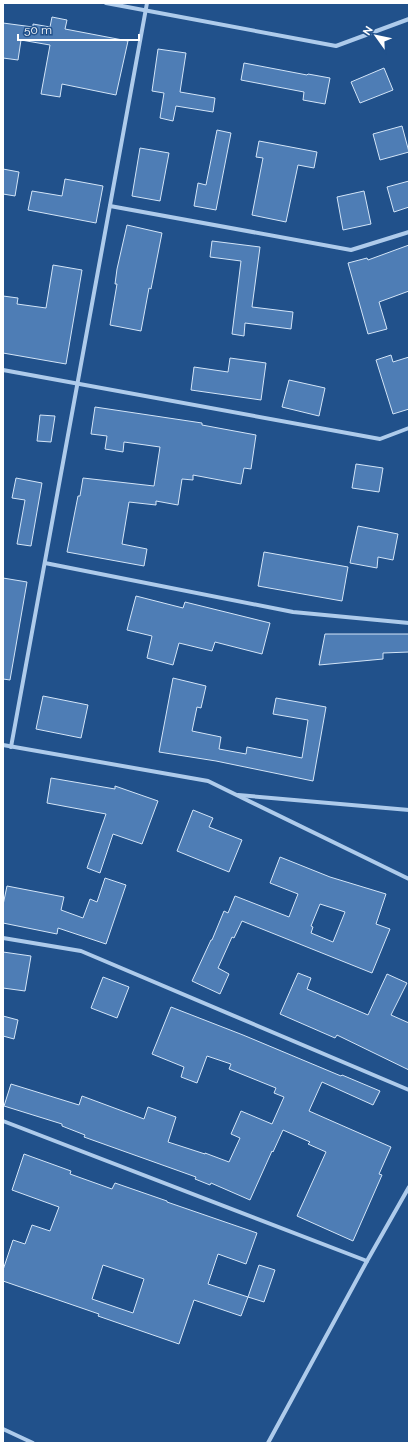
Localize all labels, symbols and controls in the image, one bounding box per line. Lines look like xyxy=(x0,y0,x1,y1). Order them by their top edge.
scale bar xyxy=(18,16,139,42)
north arrow xyxy=(356,16,396,56)
text: 50 m xyxy=(24,23,52,37)
text: N xyxy=(360,24,376,38)

